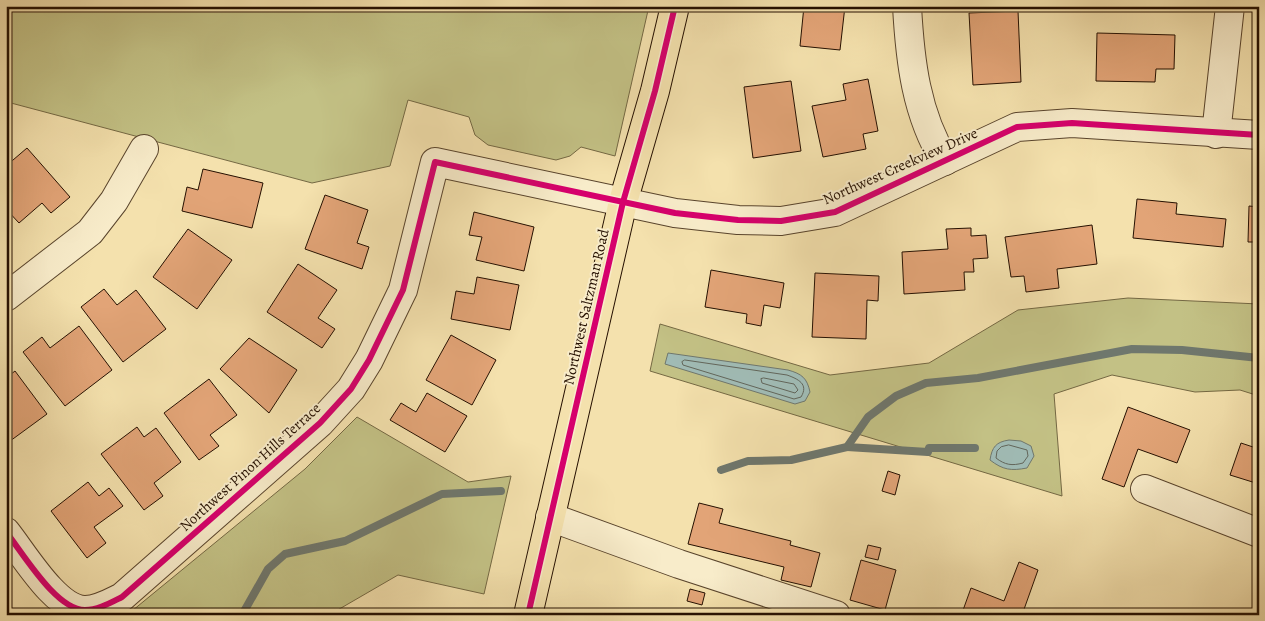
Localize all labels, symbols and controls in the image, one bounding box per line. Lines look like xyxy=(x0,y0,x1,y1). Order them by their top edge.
street label: Northwest Creekview Drive xyxy=(819,123,981,209)
street label: Northwest Saltzman Road xyxy=(558,226,614,387)
street label: Northwest Pinon Hills Terrace xyxy=(175,398,325,536)

